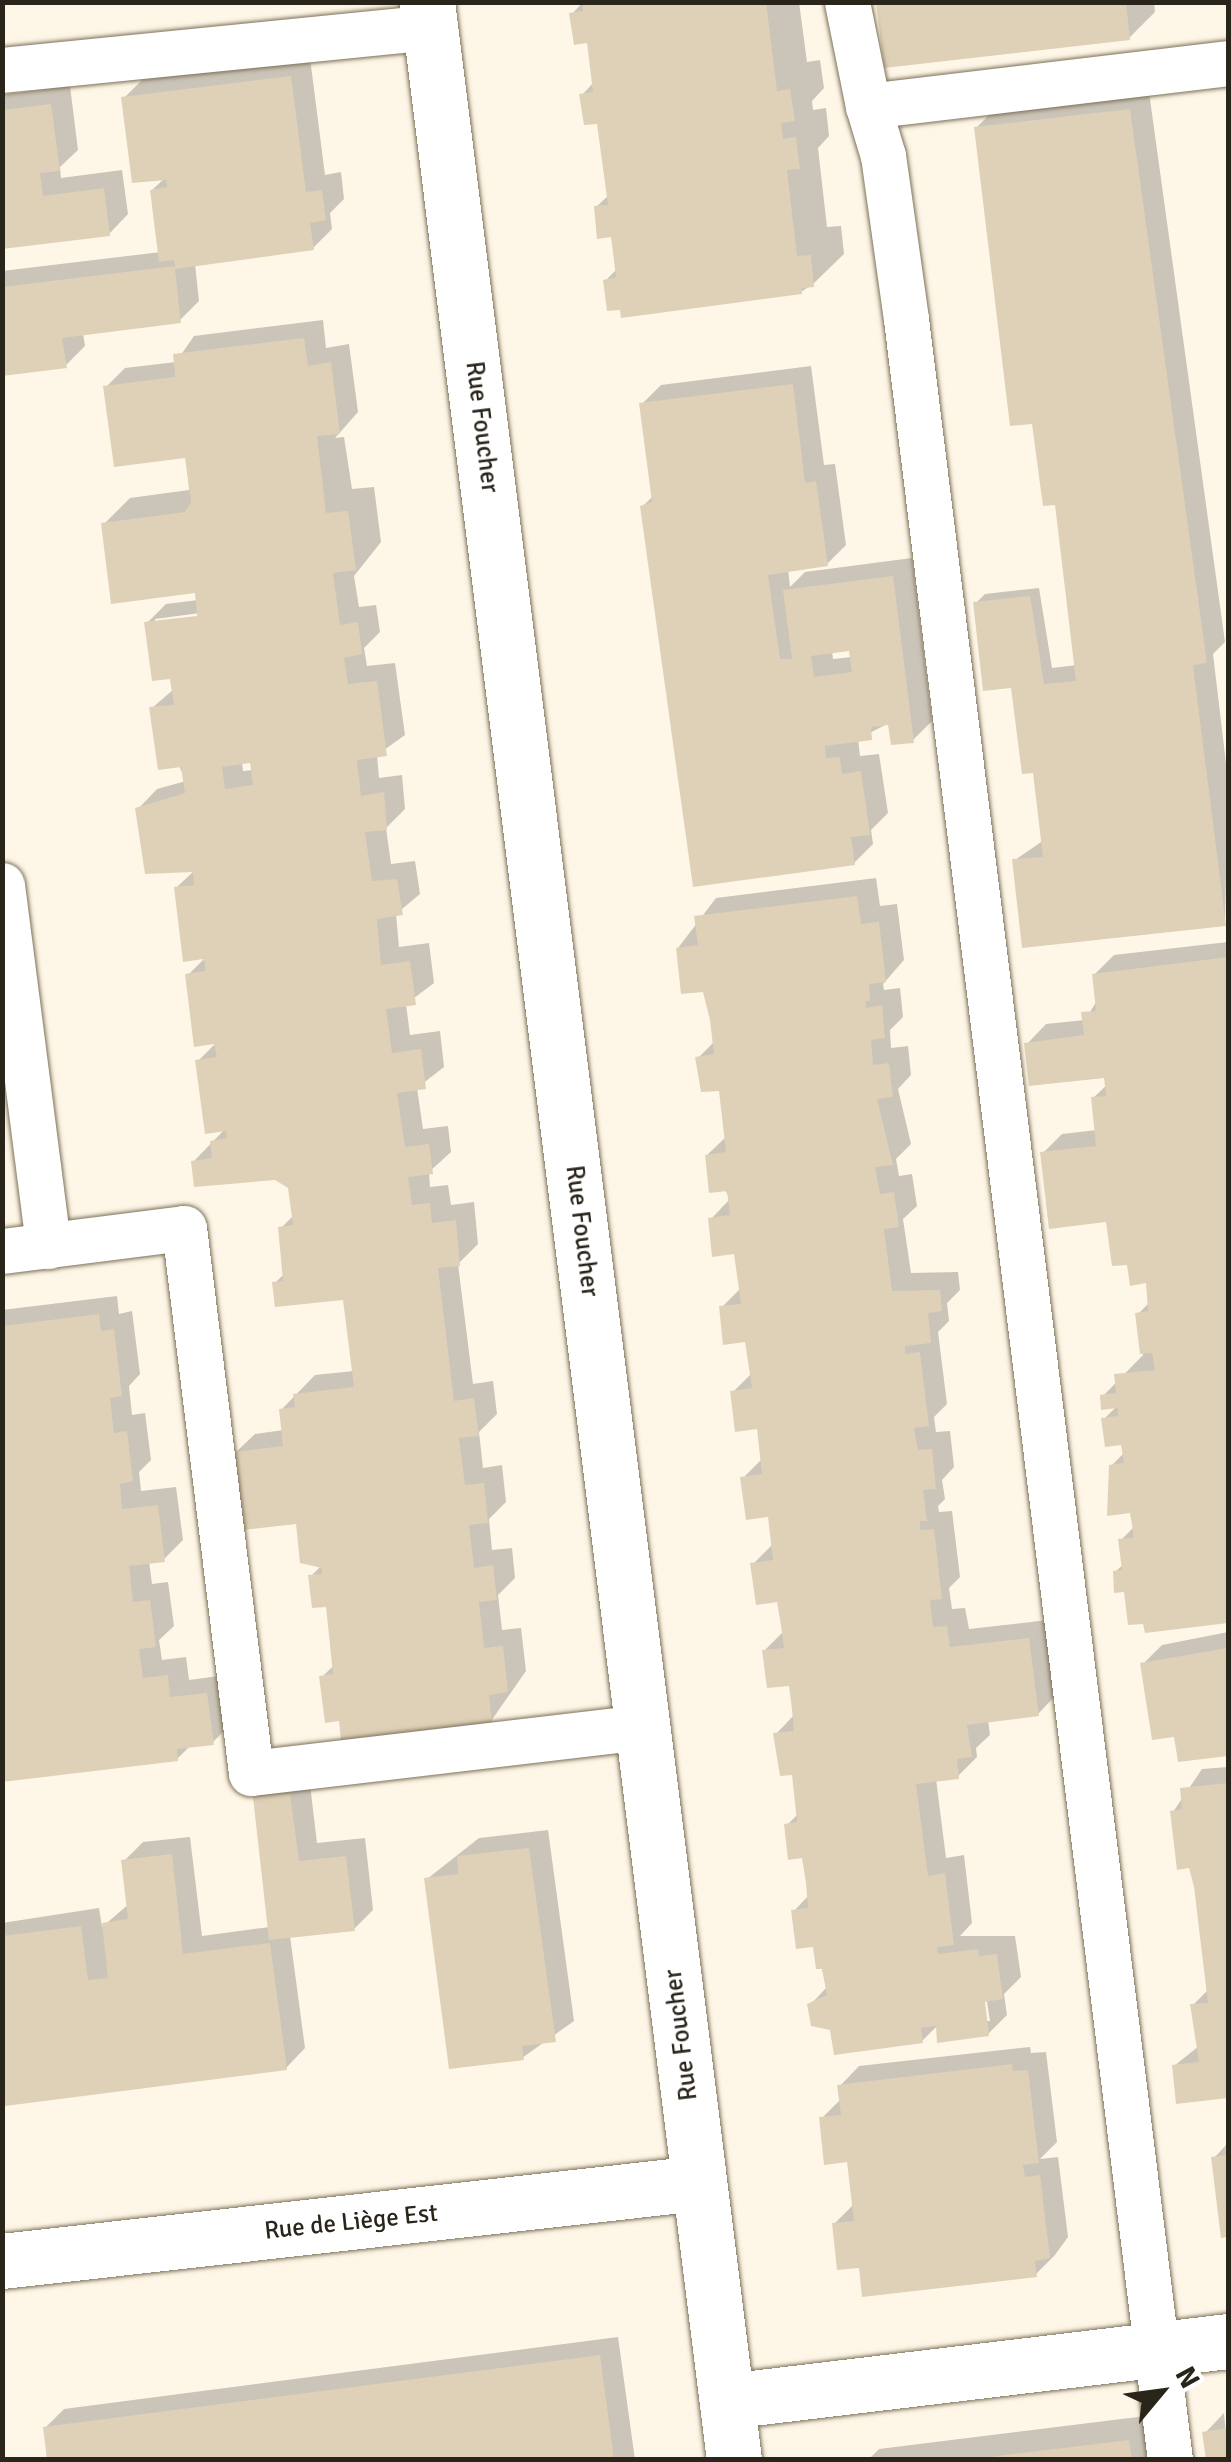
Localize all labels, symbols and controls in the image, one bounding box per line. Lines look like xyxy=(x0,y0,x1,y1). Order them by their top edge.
street label: Rue Foucher xyxy=(459,360,505,494)
street label: Rue Foucher xyxy=(559,1164,605,1298)
street label: Rue Foucher xyxy=(658,1968,704,2102)
street label: Rue de Liège Est xyxy=(263,2198,439,2246)
north arrow xyxy=(1111,2342,1211,2442)
text: N xyxy=(1168,2361,1207,2394)

